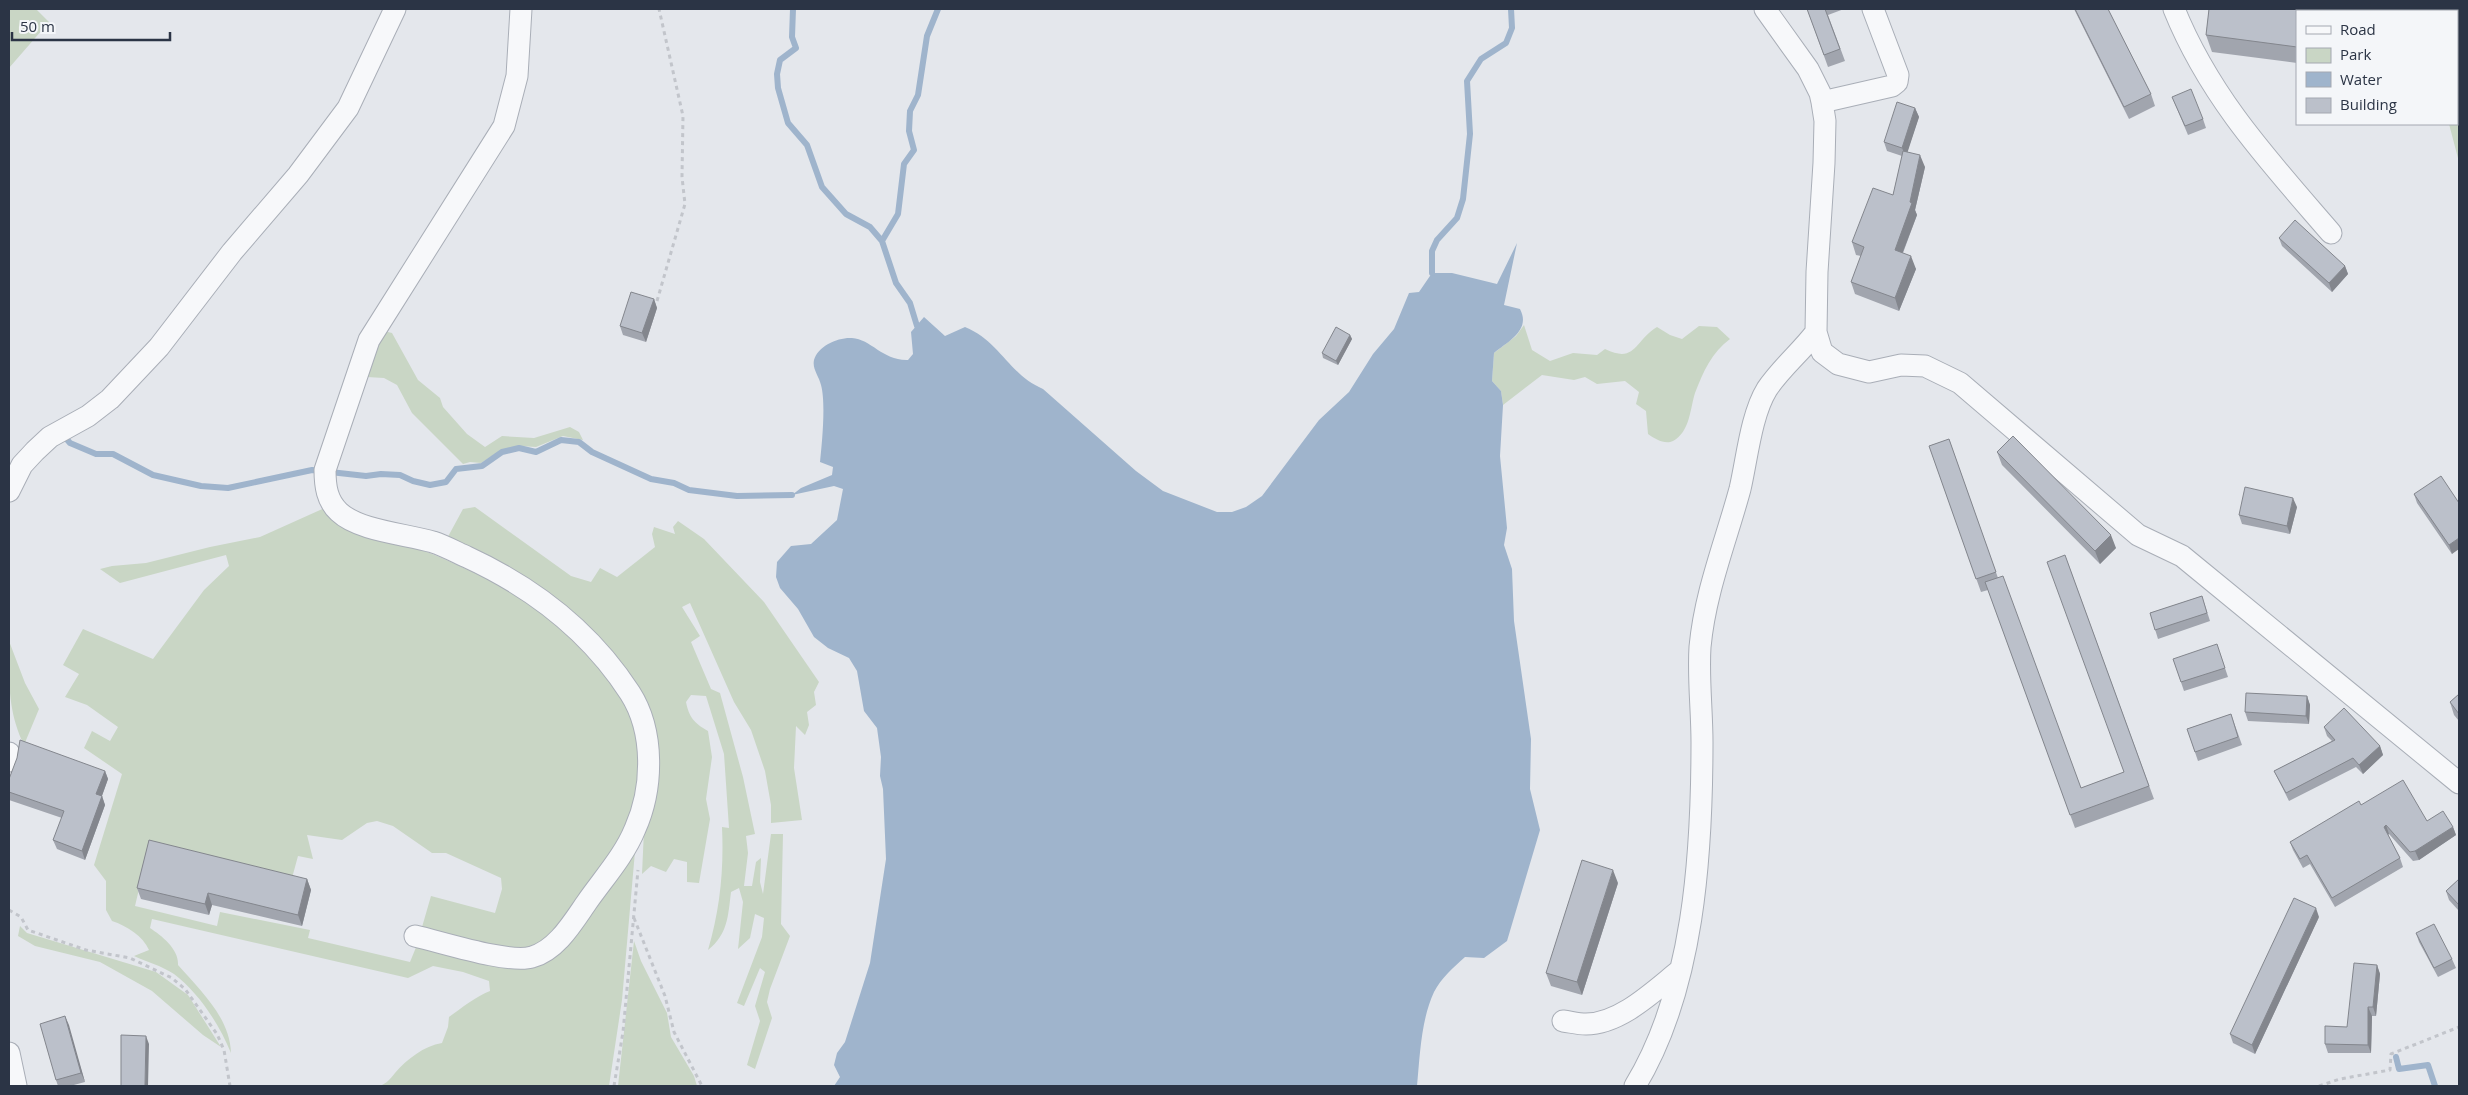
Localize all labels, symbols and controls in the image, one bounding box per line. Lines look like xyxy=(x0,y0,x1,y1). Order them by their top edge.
scale bar xyxy=(12,10,170,42)
legend xyxy=(2296,10,2458,125)
text: 50 m xyxy=(20,16,55,36)
text: Road xyxy=(2340,19,2376,39)
text: Park xyxy=(2340,44,2371,64)
text: Water xyxy=(2340,69,2382,89)
text: Building xyxy=(2340,94,2397,114)

